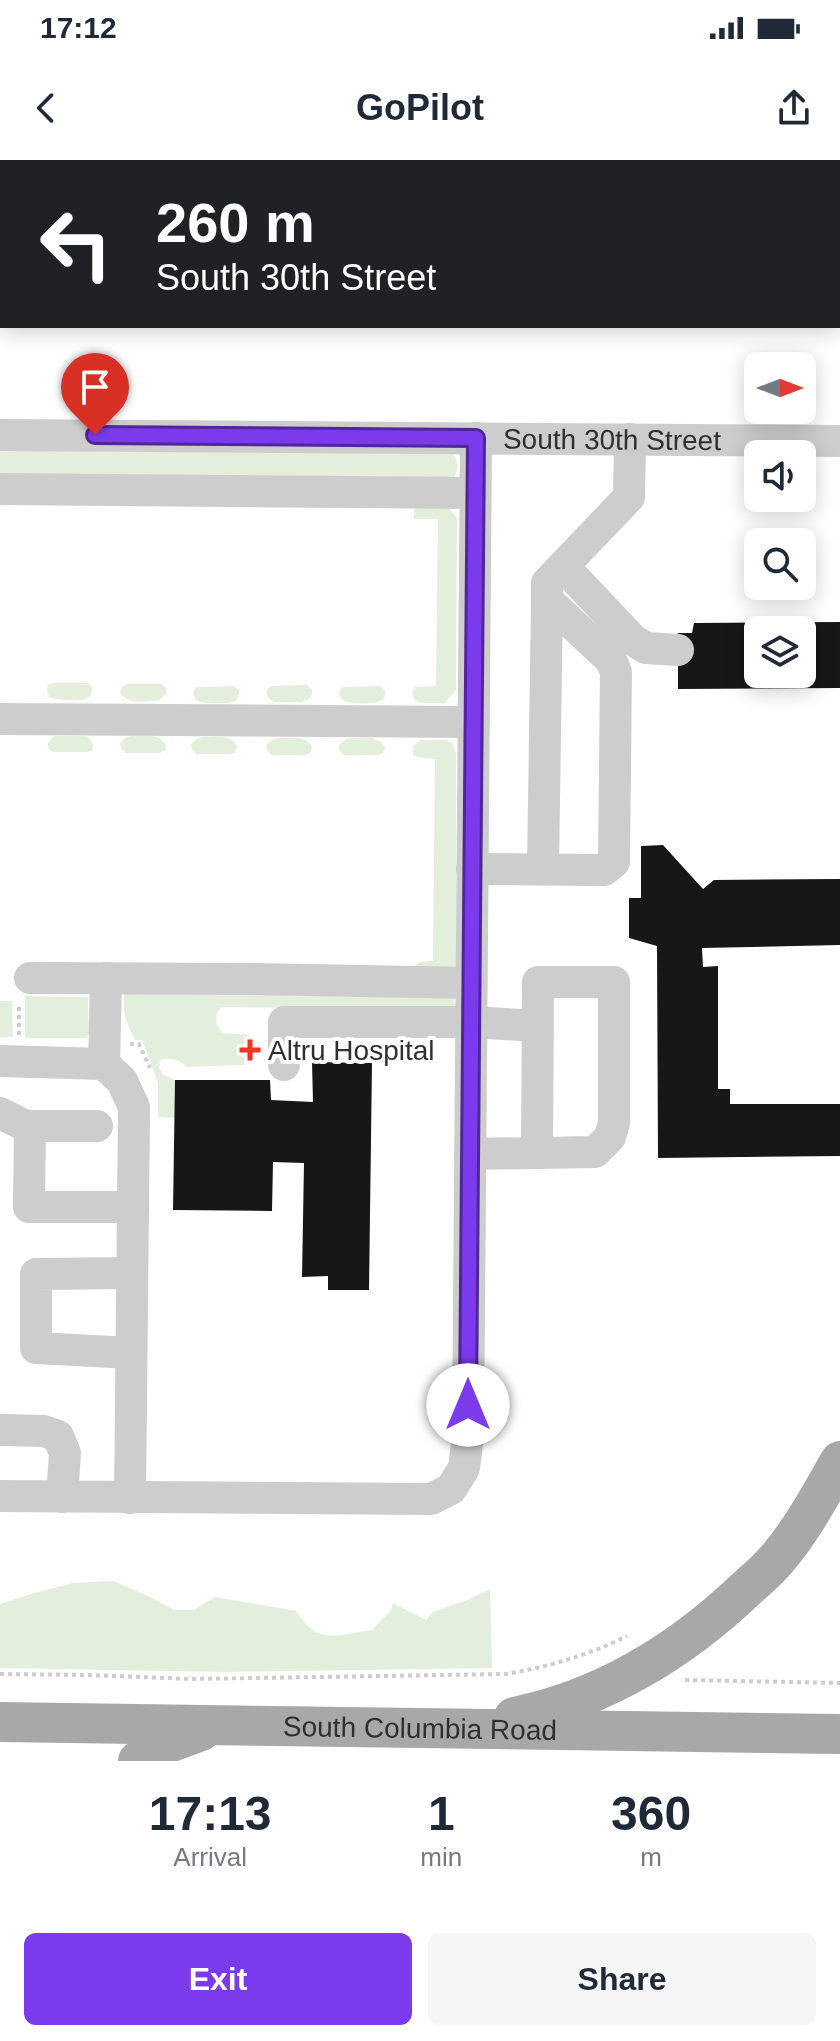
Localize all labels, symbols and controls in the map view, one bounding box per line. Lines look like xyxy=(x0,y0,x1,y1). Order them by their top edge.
text: 17:12 xyxy=(40,11,117,44)
icon: back xyxy=(24,86,68,130)
icon: share xyxy=(772,86,816,130)
text: GoPilot xyxy=(356,87,484,128)
text: 260 m xyxy=(156,191,315,254)
icon: left xyxy=(24,192,128,296)
text: South 30th Street xyxy=(156,257,436,298)
north arrow xyxy=(744,352,816,424)
map controls xyxy=(744,352,816,688)
pin xyxy=(61,353,129,435)
icon: arrive xyxy=(73,365,117,409)
street label: South 30th Street xyxy=(503,424,721,456)
button: sound xyxy=(744,440,816,512)
button: search xyxy=(744,528,816,600)
button: layers xyxy=(744,616,816,688)
place label: Altru Hospital xyxy=(268,1035,435,1066)
marker: Altru Hospital xyxy=(239,1039,261,1061)
position arrow xyxy=(426,1363,510,1447)
street label: South Columbia Road xyxy=(283,1711,557,1746)
text: 17:13 xyxy=(149,1787,272,1840)
text: 1 xyxy=(428,1787,455,1840)
text: 360 xyxy=(611,1787,691,1840)
text: Arrival xyxy=(173,1842,247,1872)
text: min xyxy=(420,1842,462,1872)
text: m xyxy=(640,1842,662,1872)
button: Exit xyxy=(24,1933,412,2025)
button: Share xyxy=(428,1933,816,2025)

